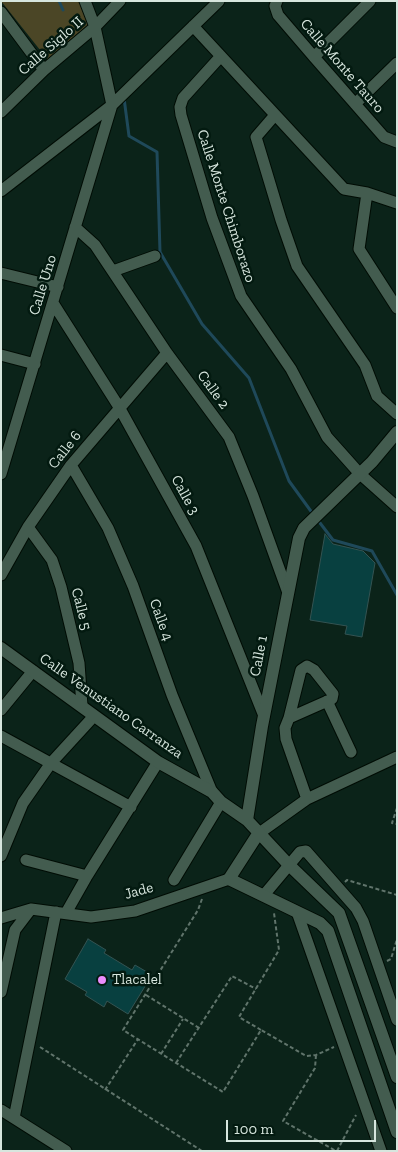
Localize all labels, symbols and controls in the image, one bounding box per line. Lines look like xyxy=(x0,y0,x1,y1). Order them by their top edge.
street label: Calle Siglo II xyxy=(15,13,87,79)
street label: Calle Monte Tauro xyxy=(296,15,388,117)
street label: Calle Monte Chimborazo xyxy=(193,127,259,285)
street label: Calle Uno xyxy=(25,253,61,317)
street label: Calle 2 xyxy=(193,367,233,413)
street label: Calle 6 xyxy=(45,427,85,473)
street label: Calle 3 xyxy=(167,472,203,518)
street label: Calle 5 xyxy=(67,586,95,632)
street label: Calle 4 xyxy=(145,597,177,643)
street label: Calle 1 xyxy=(246,634,272,678)
street label: Calle Venustiano Carranza xyxy=(36,650,186,762)
street label: Jade xyxy=(123,879,155,903)
place label: Tlacalel xyxy=(112,971,162,989)
marker: Tlacalel xyxy=(96,974,108,986)
scale bar xyxy=(228,1110,378,1142)
text: 100 m xyxy=(234,1120,273,1138)

